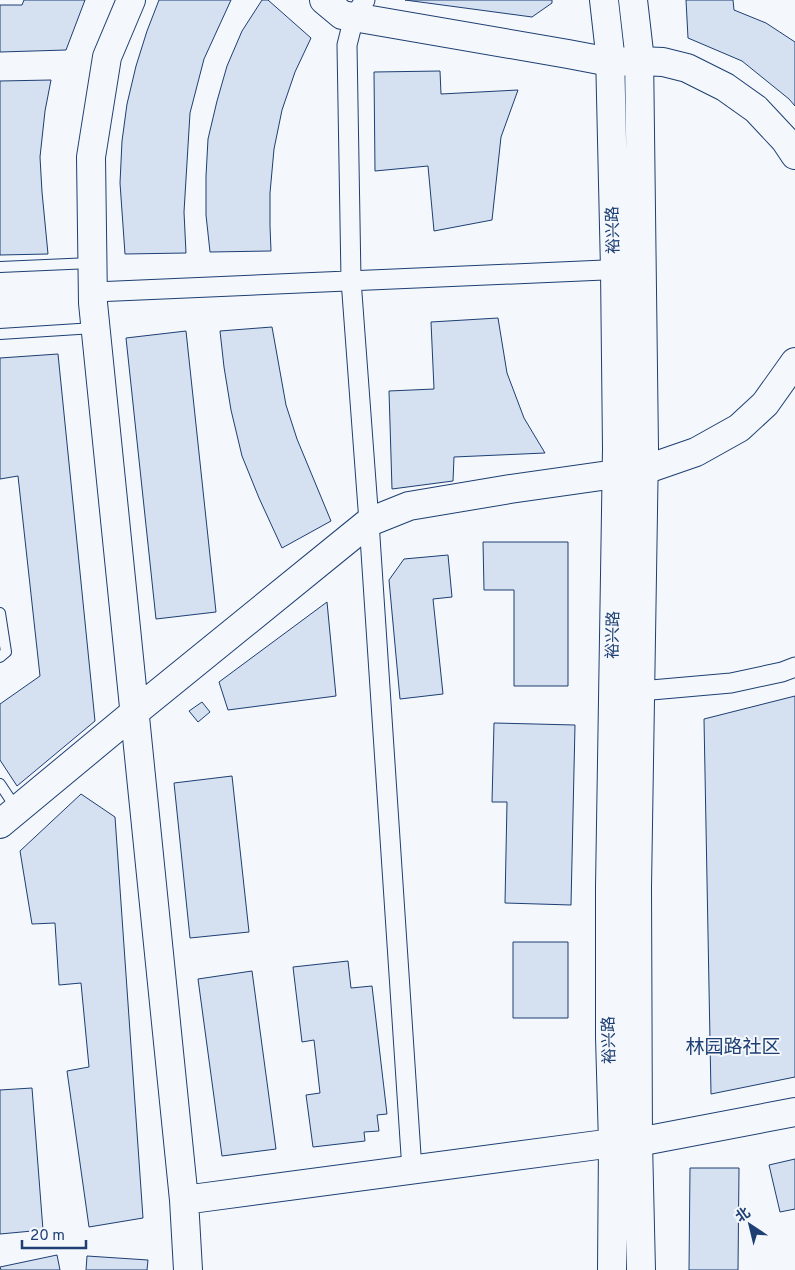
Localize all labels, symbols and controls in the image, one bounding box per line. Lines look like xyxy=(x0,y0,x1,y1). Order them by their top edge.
street label: 裕兴路 xyxy=(604,206,624,254)
street label: 裕兴路 xyxy=(604,611,624,659)
street label: 裕兴路 xyxy=(600,1016,620,1064)
district label: 林园路社区 xyxy=(685,1036,781,1060)
north arrow xyxy=(725,1200,775,1250)
text: 北 xyxy=(733,1205,754,1227)
scale bar xyxy=(22,1218,86,1250)
text: 20 m xyxy=(30,1227,65,1246)

